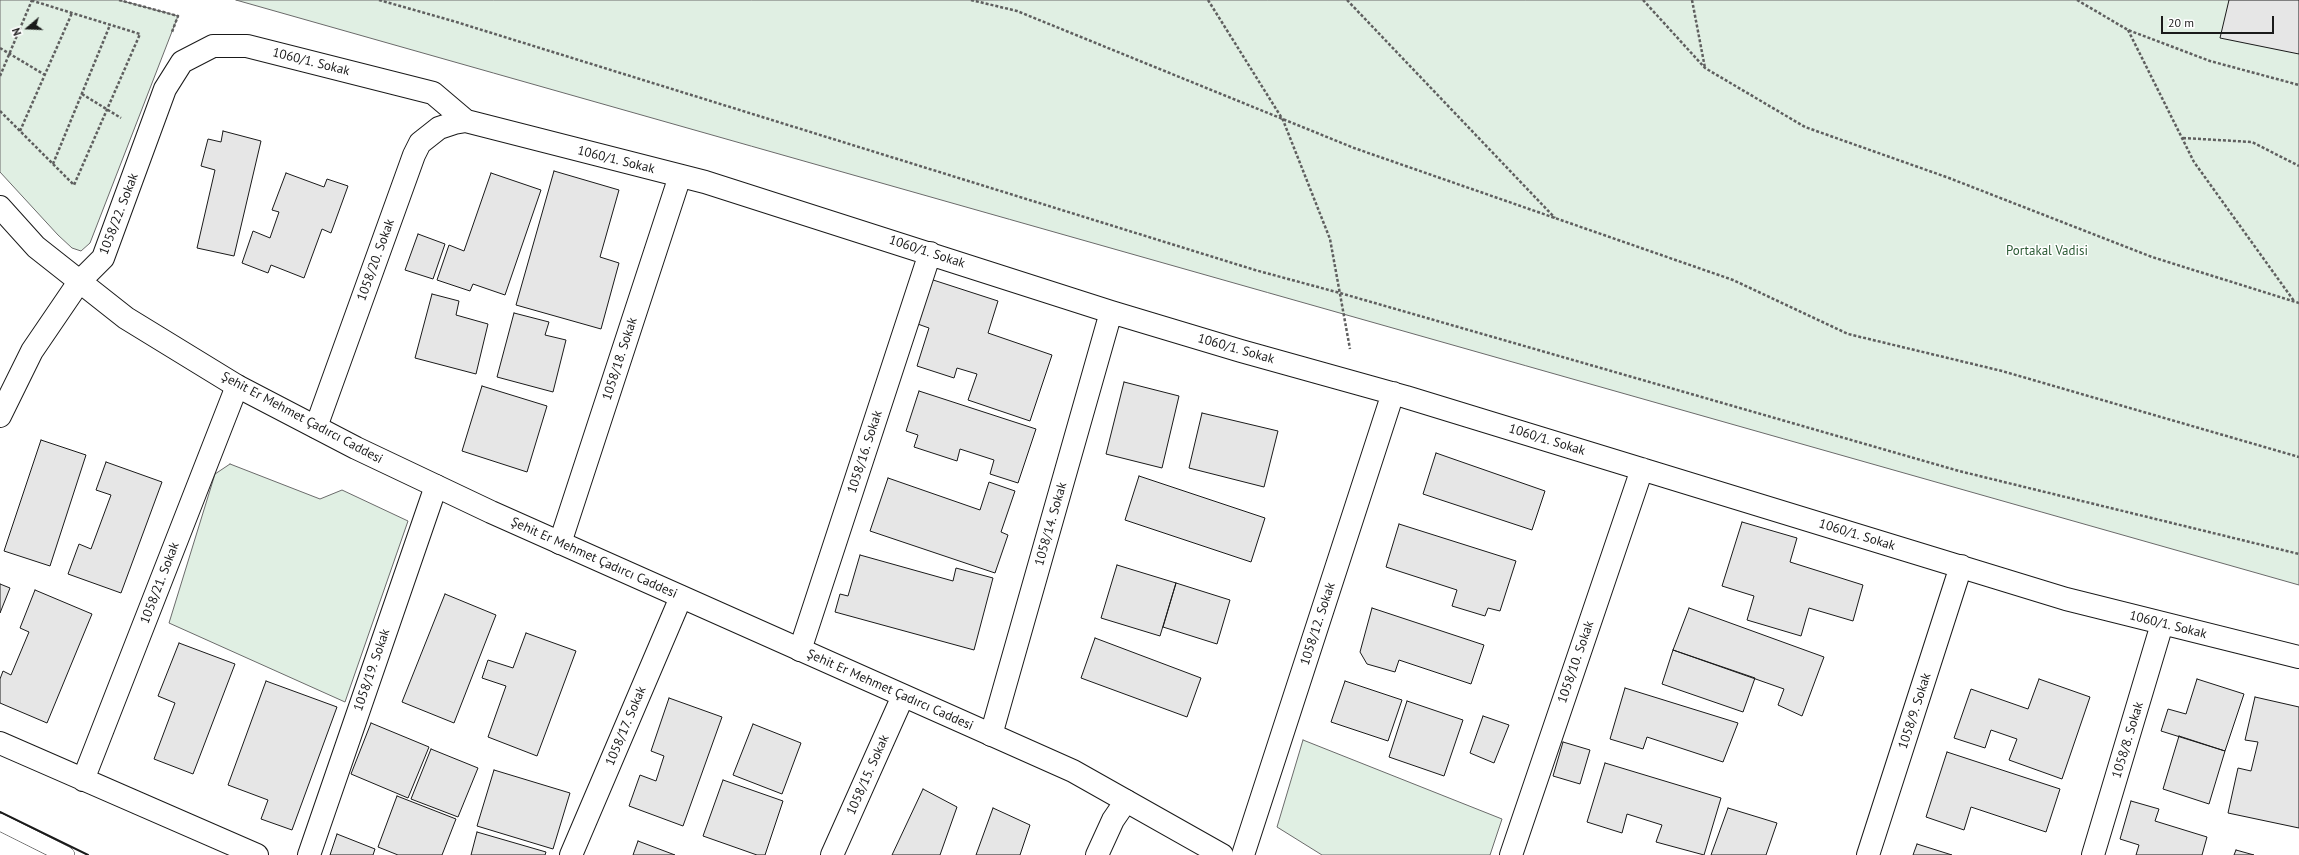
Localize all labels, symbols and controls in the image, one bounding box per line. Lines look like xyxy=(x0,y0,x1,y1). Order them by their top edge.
north arrow xyxy=(8,8,48,48)
scale bar xyxy=(2163,8,2276,34)
text: 20 m xyxy=(2168,15,2194,30)
text: N xyxy=(9,26,24,38)
street label: 1060/1. Sokak xyxy=(271,45,351,79)
street label: 1060/1. Sokak xyxy=(576,143,656,177)
street label: 1058/22. Sokak xyxy=(96,171,142,257)
street label: 1058/20. Sokak xyxy=(354,217,398,303)
street label: 1060/1. Sokak xyxy=(887,232,967,272)
park label: Portakal Vadisi xyxy=(2006,243,2088,259)
street label: 1058/18. Sokak xyxy=(599,316,641,402)
street label: 1060/1. Sokak xyxy=(1196,331,1276,367)
street label: Şehit Er Mehmet Çadırcı Caddesi xyxy=(219,369,385,467)
street label: 1058/16. Sokak xyxy=(844,409,886,495)
street label: 1060/1. Sokak xyxy=(1507,421,1587,459)
street label: 1058/14. Sokak xyxy=(1032,480,1070,568)
street label: Şehit Er Mehmet Çadırcı Caddesi xyxy=(508,514,680,602)
street label: 1060/1. Sokak xyxy=(1817,516,1897,554)
street label: 1058/21. Sokak xyxy=(137,540,183,626)
street label: 1058/12. Sokak xyxy=(1297,581,1339,667)
street label: 1060/1. Sokak xyxy=(2128,608,2208,642)
street label: 1058/10. Sokak xyxy=(1555,619,1597,705)
street label: 1058/19. Sokak xyxy=(351,627,393,713)
street label: Şehit Er Mehmet Çadırcı Caddesi xyxy=(804,646,976,734)
street label: 1058/9. Sokak xyxy=(1895,671,1935,751)
street label: 1058/17. Sokak xyxy=(602,684,650,768)
street label: 1058/8. Sokak xyxy=(2109,700,2147,780)
street label: 1058/15. Sokak xyxy=(843,732,893,818)

